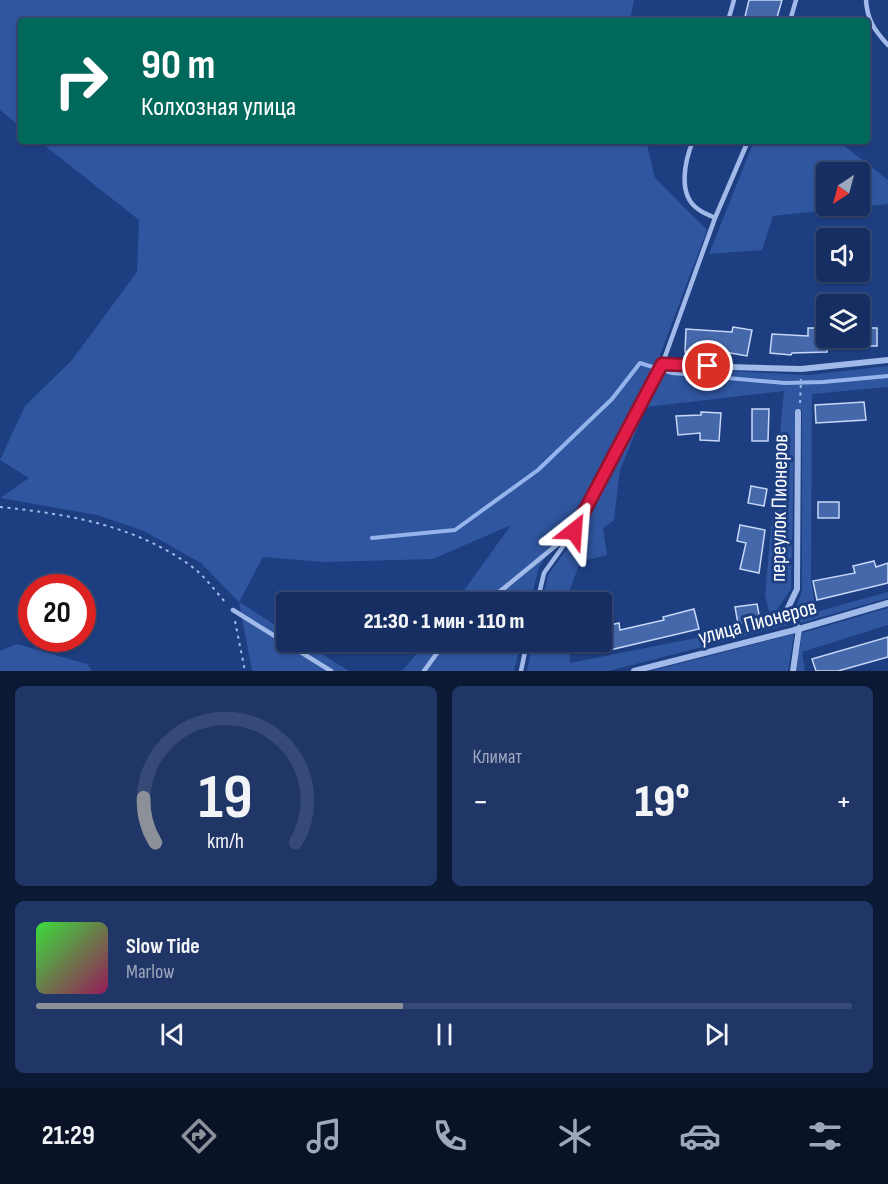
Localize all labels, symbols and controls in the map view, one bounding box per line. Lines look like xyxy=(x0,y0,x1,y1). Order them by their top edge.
text: 90 m xyxy=(141,40,215,91)
icon: right xyxy=(42,42,120,120)
text: Колхозная улица xyxy=(141,91,296,123)
north arrow xyxy=(816,162,870,216)
map controls xyxy=(816,162,870,348)
button: sound xyxy=(816,228,870,282)
button: layers xyxy=(816,294,870,348)
pin xyxy=(682,340,733,391)
icon: arrive xyxy=(691,349,724,382)
street label: переулок Пионеров xyxy=(765,434,794,582)
position arrow xyxy=(542,499,606,563)
speed limit sign: 20 xyxy=(18,574,96,652)
street label: улица Пионеров xyxy=(695,594,819,651)
text: 21:30 · 1 мин · 110 m xyxy=(364,608,524,635)
text: Климат xyxy=(473,745,522,769)
text: 19 xyxy=(199,761,253,836)
text: 19° xyxy=(635,775,690,830)
text: − xyxy=(473,782,489,822)
text: + xyxy=(836,782,852,822)
text: km/h xyxy=(207,829,244,854)
text: Slow Tide xyxy=(126,933,200,960)
text: Marlow xyxy=(126,960,174,984)
icon: previous xyxy=(156,1018,189,1051)
icon: pause xyxy=(428,1018,461,1051)
icon: next xyxy=(700,1018,733,1051)
icon: directions xyxy=(178,1115,220,1157)
icon: music xyxy=(303,1115,345,1157)
icon: phone xyxy=(429,1115,471,1157)
icon: climate xyxy=(554,1115,596,1157)
icon: car xyxy=(679,1115,721,1157)
icon: filters xyxy=(804,1115,846,1157)
text: 21:29 xyxy=(42,1120,95,1152)

